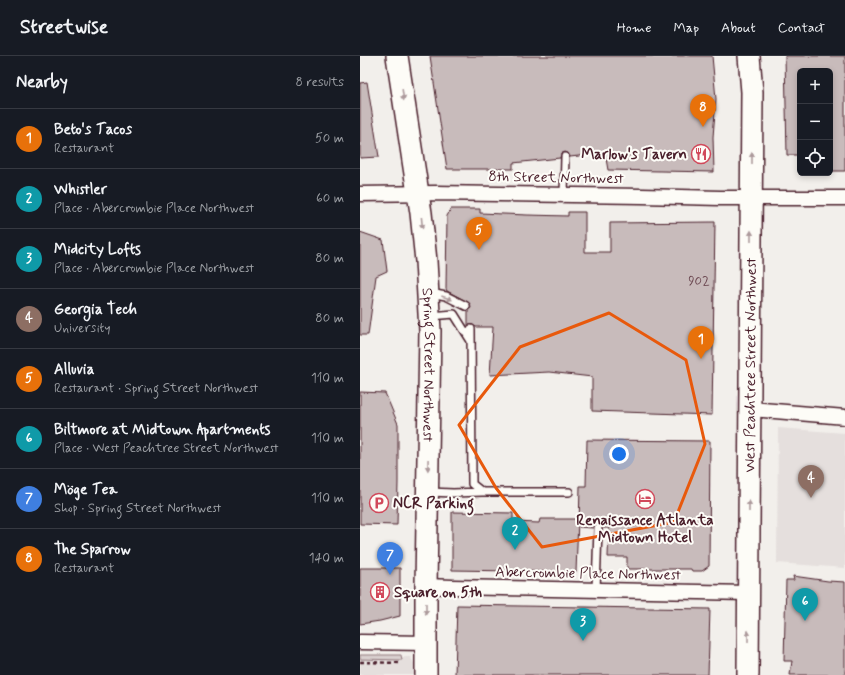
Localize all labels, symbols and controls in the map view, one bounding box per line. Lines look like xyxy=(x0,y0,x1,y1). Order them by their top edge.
text: Streetwise xyxy=(20,15,108,40)
text: Home xyxy=(617,19,651,37)
text: Map xyxy=(673,19,699,37)
text: About xyxy=(721,19,756,37)
text: Contact xyxy=(778,19,825,37)
map controls xyxy=(797,68,833,176)
button: + xyxy=(797,68,833,104)
text: Nearby xyxy=(16,71,68,93)
text: 8 results xyxy=(296,74,344,91)
one-way arrow xyxy=(400,89,406,101)
pin: 8 xyxy=(690,94,716,127)
button: − xyxy=(797,104,833,140)
text: Beto's Tacos xyxy=(54,120,132,140)
text: 1 xyxy=(26,130,32,147)
text: 50 m xyxy=(315,130,344,147)
text: Restaurant xyxy=(54,140,114,157)
button: locate xyxy=(797,140,833,176)
restaurant icon: Marlow's Tavern xyxy=(690,143,712,165)
place label: Marlow's Tavern xyxy=(581,145,687,165)
one-way arrow xyxy=(749,151,755,164)
street label: 8th Street Northwest xyxy=(488,167,625,189)
text: Whistler xyxy=(54,180,107,200)
text: 2 xyxy=(26,190,32,207)
text: 60 m xyxy=(316,190,344,207)
text: Place · Abercrombie Place Northwest xyxy=(54,200,254,217)
one-way arrow xyxy=(419,217,425,229)
pin: 5 xyxy=(466,217,492,250)
one-way arrow xyxy=(748,229,754,242)
text: Midcity Lofts xyxy=(54,240,141,260)
text: 3 xyxy=(26,250,32,267)
text: 80 m xyxy=(315,250,344,267)
street label: West Peachtree Street Northwest xyxy=(740,257,762,472)
text: Place · Abercrombie Place Northwest xyxy=(54,260,254,277)
house number: 902 xyxy=(688,273,710,290)
street label: Spring Street Northwest xyxy=(417,287,439,443)
one-way arrow xyxy=(442,295,454,301)
text: Georgia Tech xyxy=(54,300,137,320)
text: 4 xyxy=(25,310,33,327)
text: 80 m xyxy=(315,310,344,327)
text: University xyxy=(54,320,110,337)
pin: 1 xyxy=(688,326,714,359)
text: Alluvia xyxy=(54,360,94,380)
text: 5 xyxy=(25,370,33,387)
text: 110 m xyxy=(311,370,344,387)
text: Restaurant · Spring Street Northwest xyxy=(54,380,258,397)
text: Biltmore at Midtown Apartments xyxy=(54,420,270,440)
text: 6 xyxy=(26,430,32,447)
text: 110 m xyxy=(311,430,344,447)
text: Place · West Peachtree Street Northwest xyxy=(54,440,279,457)
your location xyxy=(609,444,629,464)
one-way arrow xyxy=(425,459,431,472)
pin: 4 xyxy=(798,465,824,498)
text: Möge Tea xyxy=(54,480,117,500)
hotel icon: Renaissance Atlanta Midtown Hotel xyxy=(634,488,656,510)
text: 7 xyxy=(25,490,33,507)
text: 110 m xyxy=(311,490,344,507)
parking icon: NCR Parking xyxy=(368,492,390,514)
place label: NCR Parking xyxy=(393,494,474,516)
one-way arrow xyxy=(746,499,752,512)
text: Shop · Spring Street Northwest xyxy=(54,500,221,517)
place label: Renaissance Atlanta Midtown Hotel xyxy=(576,511,714,548)
pin: 2 xyxy=(502,517,528,550)
text: The Sparrow xyxy=(54,540,131,560)
pin: 7 xyxy=(377,542,403,575)
text: 8 xyxy=(25,550,33,567)
text: 140 m xyxy=(309,550,344,567)
text: Restaurant xyxy=(54,560,114,577)
street label: Abercrombie Place Northwest xyxy=(495,562,682,586)
building icon: Square on 5th xyxy=(369,581,391,603)
place label: Square on 5th xyxy=(394,583,482,603)
pin: 6 xyxy=(792,588,818,621)
one-way arrow xyxy=(423,603,429,616)
pin: 3 xyxy=(570,608,596,641)
one-way arrow xyxy=(745,629,751,642)

